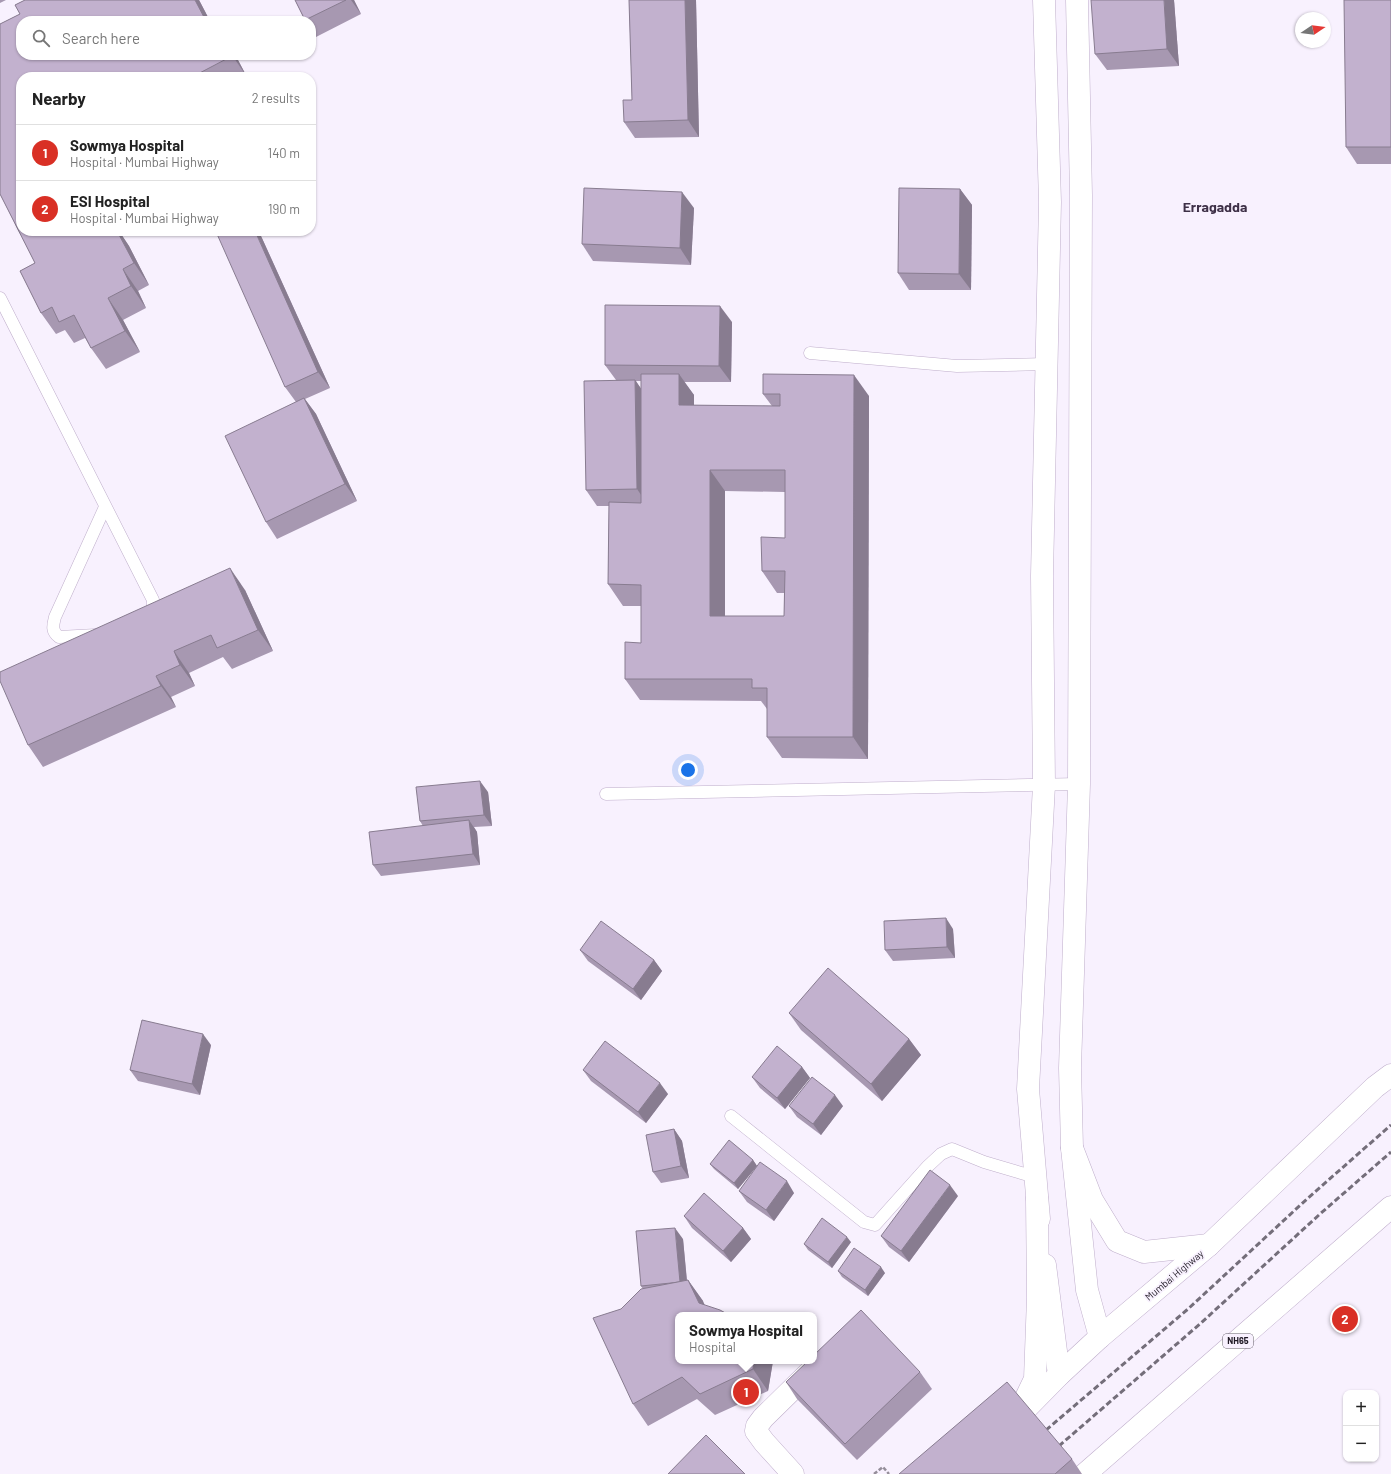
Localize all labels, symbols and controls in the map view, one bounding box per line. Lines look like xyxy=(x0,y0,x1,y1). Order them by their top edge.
north arrow xyxy=(1295,12,1331,48)
search box xyxy=(16,16,316,60)
icon: search xyxy=(30,27,52,49)
text: Search here xyxy=(62,29,140,47)
text: Nearby xyxy=(32,88,86,108)
text: 2 results xyxy=(252,90,300,106)
text: Sowmya Hospital xyxy=(70,136,184,154)
text: 1 xyxy=(43,145,47,161)
text: 140 m xyxy=(268,145,300,161)
text: Hospital · Mumbai Highway xyxy=(70,154,219,170)
text: ESI Hospital xyxy=(70,192,150,210)
district label: Erragadda xyxy=(1183,198,1247,215)
text: 2 xyxy=(41,201,49,217)
text: 190 m xyxy=(268,201,300,217)
text: Hospital · Mumbai Highway xyxy=(70,210,219,226)
your location xyxy=(678,760,698,780)
street label: Mumbai Highway xyxy=(1142,1247,1206,1303)
pin: 2 xyxy=(1332,1304,1358,1334)
popup xyxy=(675,1312,817,1364)
text: Sowmya Hospital xyxy=(689,1321,803,1339)
road number: NH65 xyxy=(1223,1334,1253,1348)
text: Hospital xyxy=(689,1339,736,1355)
pin: 1 xyxy=(733,1377,759,1407)
map controls xyxy=(1343,1390,1379,1462)
button: + xyxy=(1343,1390,1379,1426)
button: − xyxy=(1343,1426,1379,1462)

